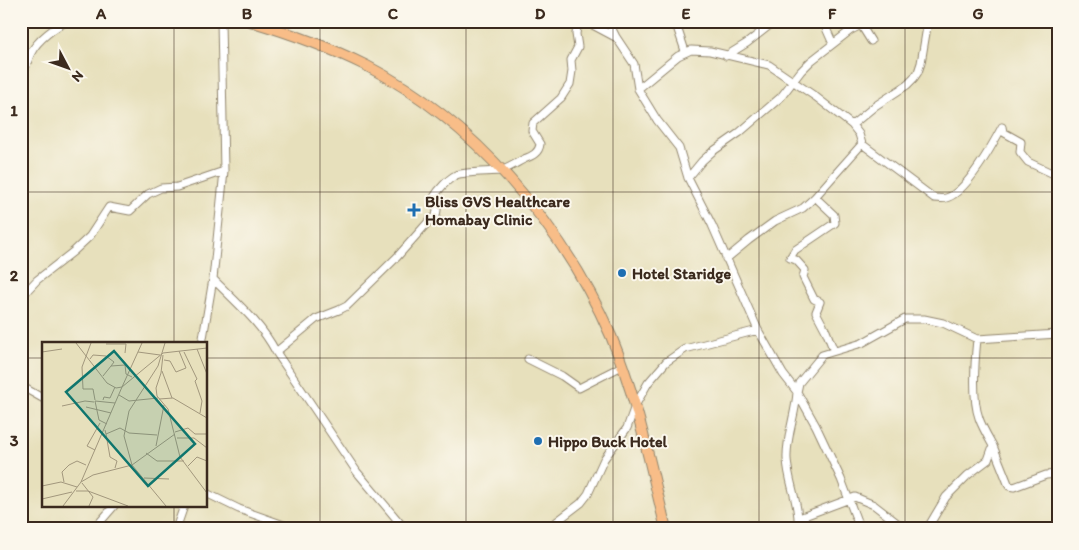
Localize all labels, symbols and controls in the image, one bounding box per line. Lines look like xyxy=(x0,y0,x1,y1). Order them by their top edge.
text: A xyxy=(95,4,107,23)
text: B xyxy=(242,4,253,23)
text: C xyxy=(388,4,399,23)
text: D xyxy=(535,4,546,23)
text: E xyxy=(682,4,691,23)
text: F xyxy=(828,4,837,23)
text: G xyxy=(972,4,984,23)
north arrow xyxy=(42,42,92,92)
text: N xyxy=(68,67,87,85)
text: 1 xyxy=(10,101,18,120)
place label: Bliss GVS Healthcare Homabay Clinic xyxy=(425,192,570,230)
marker: Bliss GVS Healthcare Homabay Clinic xyxy=(407,203,421,217)
place label: Hotel Staridge xyxy=(632,264,731,284)
text: 2 xyxy=(10,266,19,285)
marker: Hotel Staridge xyxy=(616,267,628,279)
inset map xyxy=(42,342,208,508)
text: 3 xyxy=(10,431,19,450)
place label: Hippo Buck Hotel xyxy=(548,432,667,452)
marker: Hippo Buck Hotel xyxy=(532,435,544,447)

